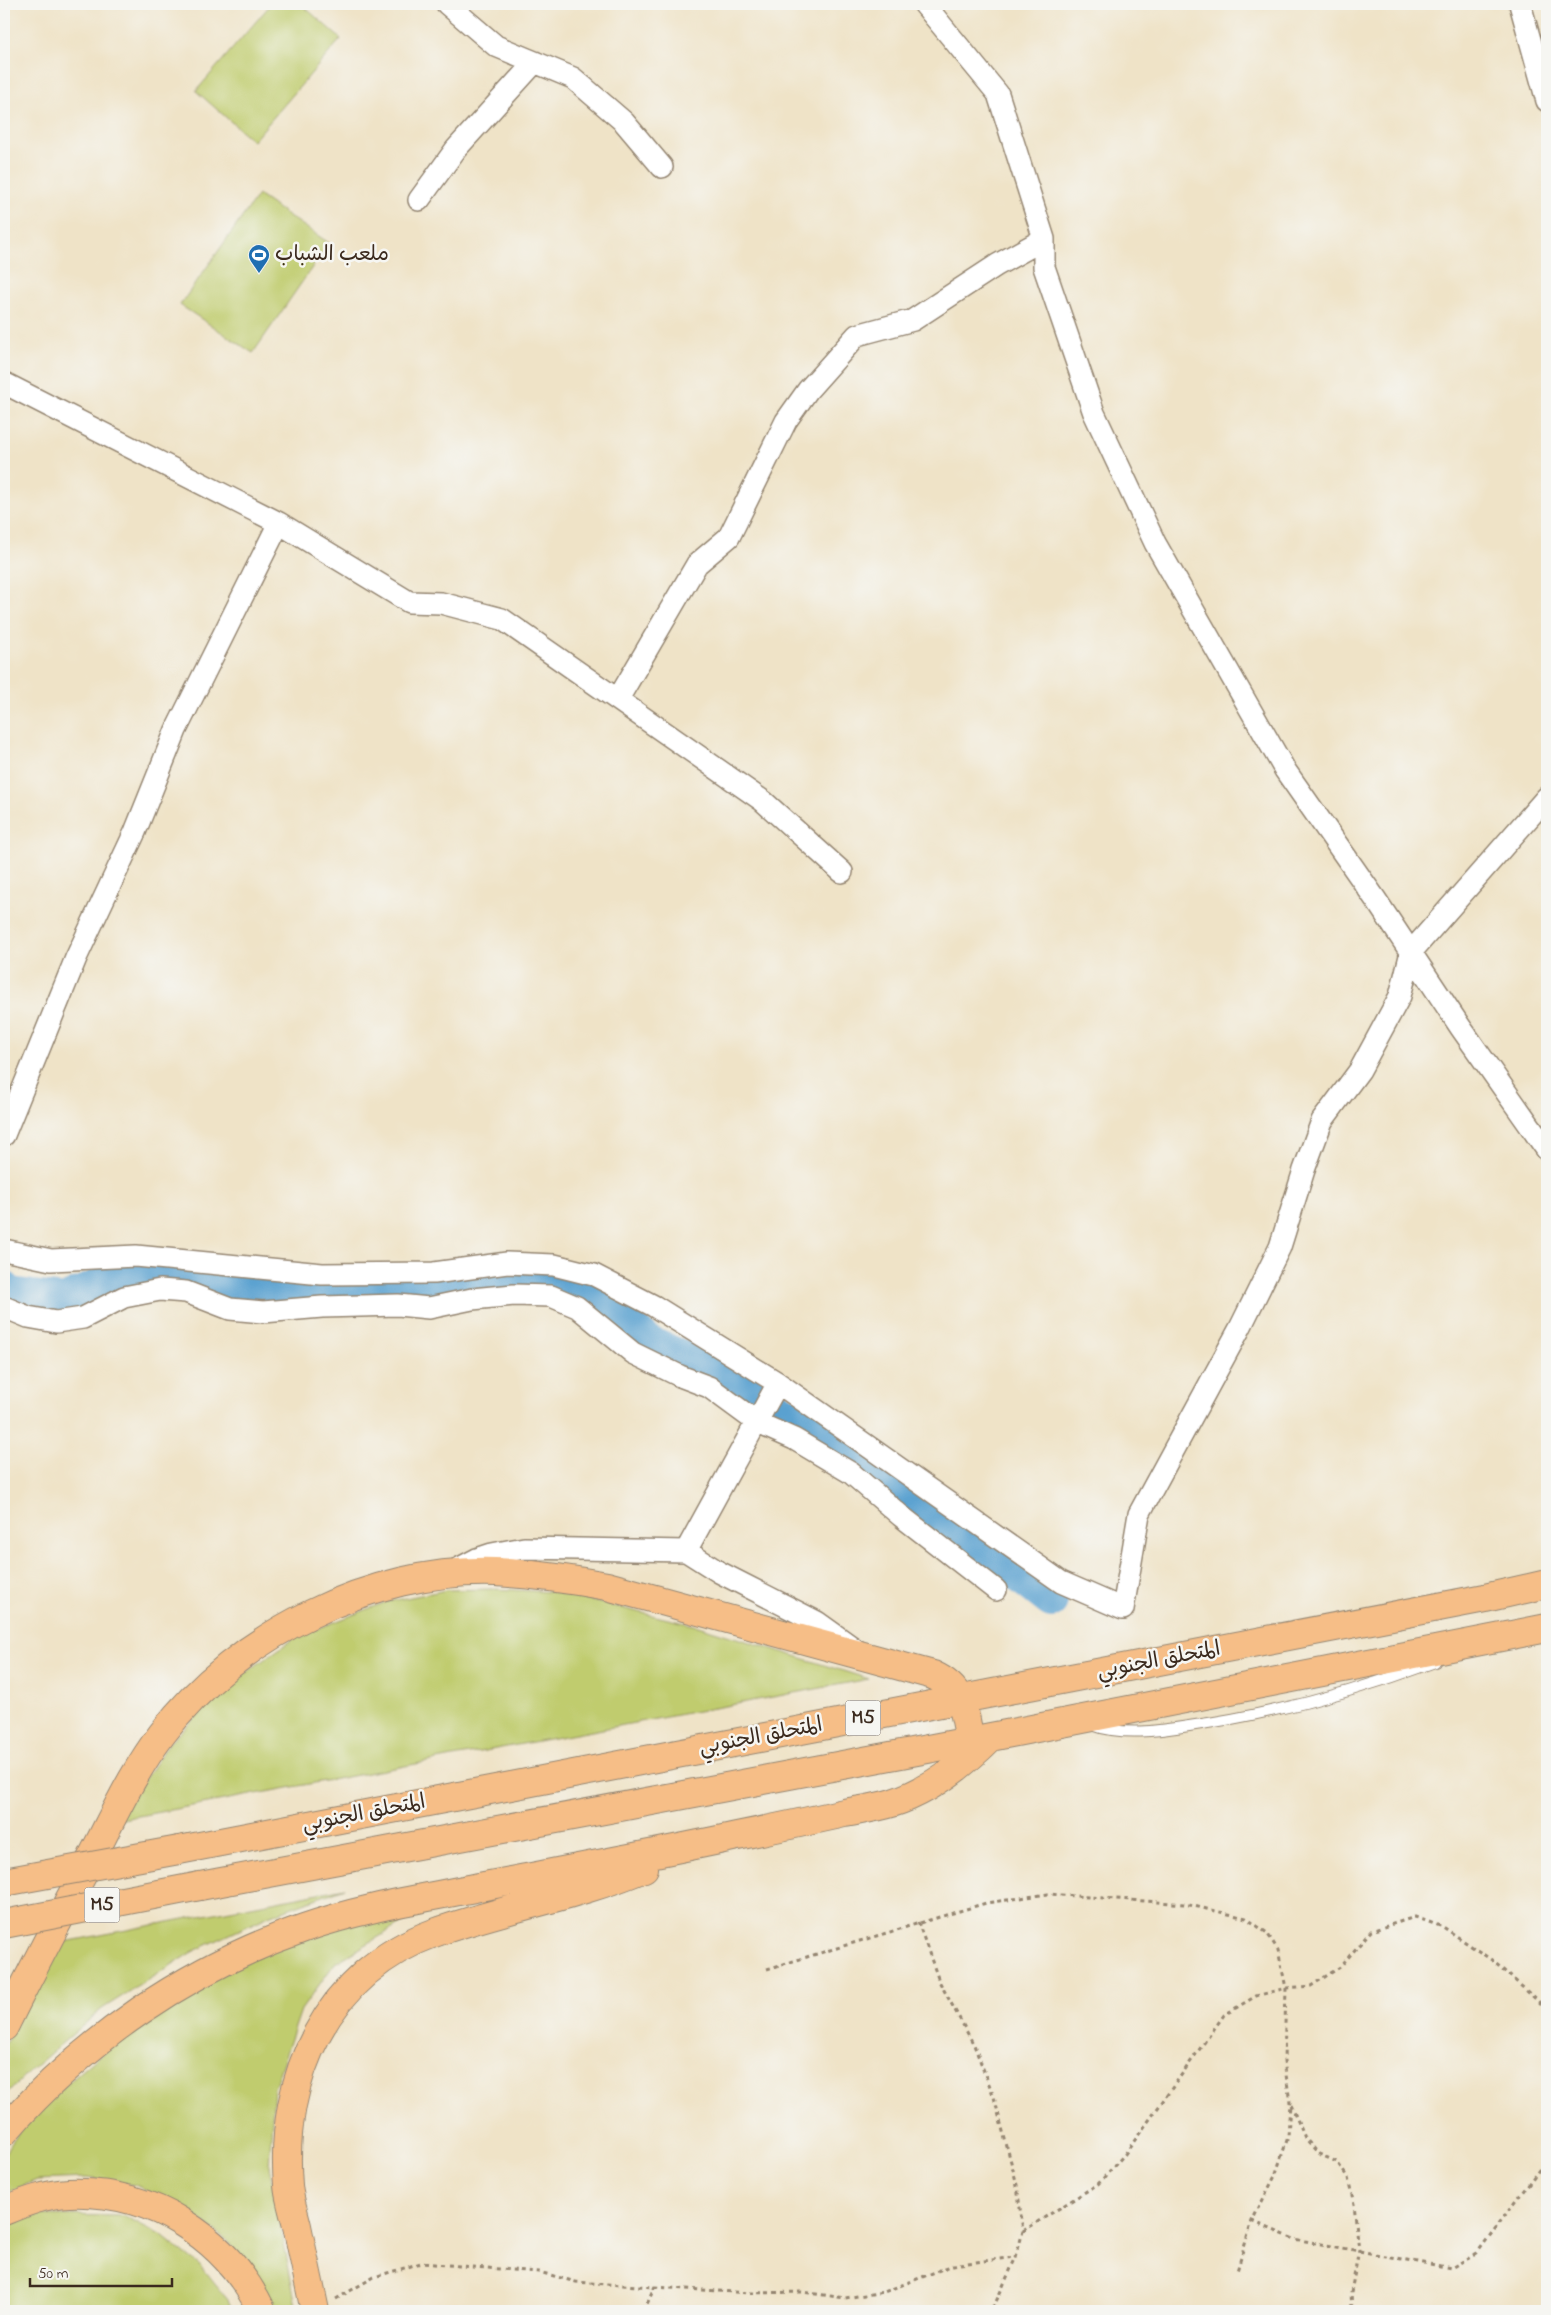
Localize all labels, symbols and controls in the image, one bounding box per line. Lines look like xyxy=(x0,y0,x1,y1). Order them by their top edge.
place label: ملعب الشباب xyxy=(275,240,389,270)
sports icon: ملعب الشباب xyxy=(247,243,271,274)
street label: المتحلق الجنوبي xyxy=(1095,1634,1224,1690)
road number: M5 xyxy=(846,1700,880,1736)
street label: المتحلق الجنوبي xyxy=(697,1710,826,1766)
street label: المتحلق الجنوبي xyxy=(300,1787,429,1843)
road number: M5 xyxy=(84,1888,120,1922)
scale bar xyxy=(30,2255,172,2287)
text: 50 m xyxy=(38,2263,69,2285)

